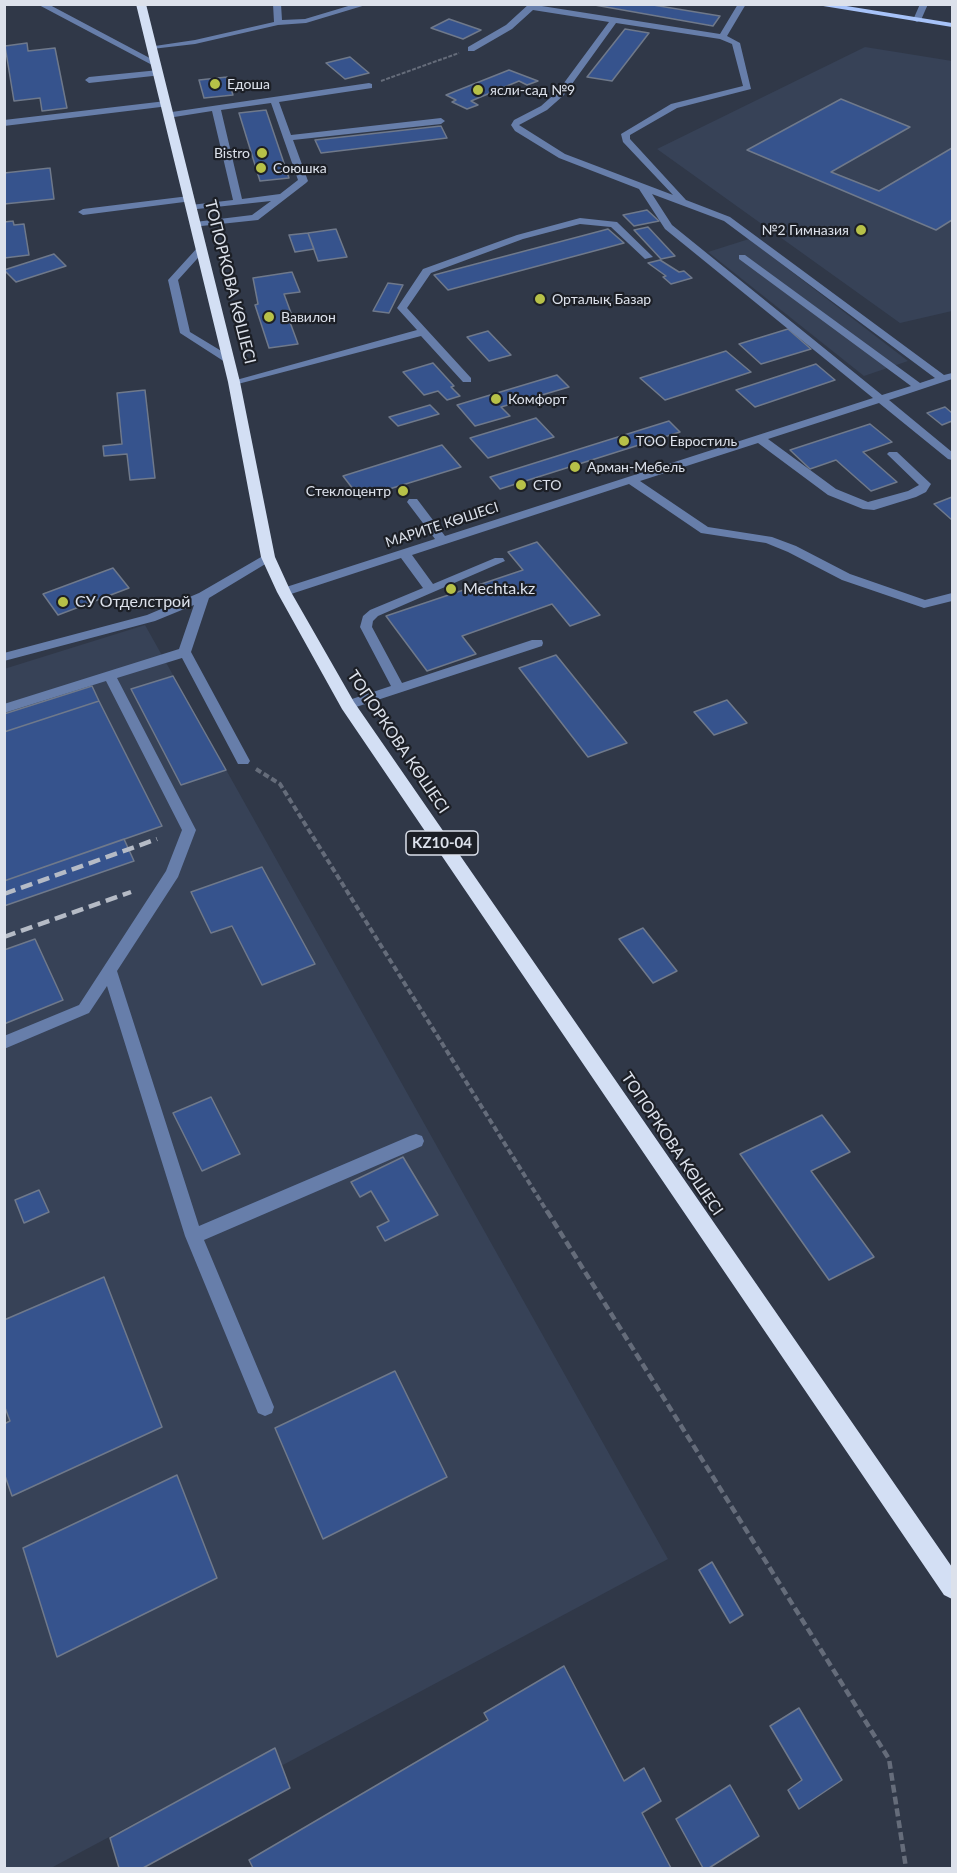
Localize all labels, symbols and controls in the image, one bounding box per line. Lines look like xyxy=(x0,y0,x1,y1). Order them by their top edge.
place label: Едоша xyxy=(227,76,270,92)
marker: Едоша xyxy=(208,77,222,91)
place label: ясли-сад №9 xyxy=(490,82,575,98)
marker: ясли-сад №9 xyxy=(471,83,485,97)
place label: Bistro xyxy=(214,145,250,161)
marker: Bistro xyxy=(255,146,269,160)
place label: Союшка xyxy=(273,160,327,176)
marker: Союшка xyxy=(254,161,268,175)
street label: ТОПОРКОВА КӨШЕСІ xyxy=(200,198,260,366)
place label: №2 Гимназия xyxy=(761,222,849,238)
marker: №2 Гимназия xyxy=(854,223,868,237)
place label: Орталық Базар xyxy=(552,291,651,307)
marker: Орталық Базар xyxy=(533,292,547,306)
place label: Вавилон xyxy=(281,309,336,325)
marker: Вавилон xyxy=(262,310,276,324)
place label: Комфорт xyxy=(508,391,567,407)
marker: Комфорт xyxy=(489,392,503,406)
place label: ТОО Евростиль xyxy=(636,433,737,449)
marker: ТОО Евростиль xyxy=(617,434,631,448)
place label: Арман-Мебель xyxy=(587,459,685,475)
marker: Арман-Мебель xyxy=(568,460,582,474)
place label: СТО xyxy=(533,477,561,493)
marker: СТО xyxy=(514,478,528,492)
place label: Стеклоцентр xyxy=(306,483,391,499)
marker: Стеклоцентр xyxy=(396,484,410,498)
street label: МАРИТЕ КӨШЕСІ xyxy=(383,499,501,551)
place label: Mechta.kz xyxy=(463,579,535,599)
marker: Mechta.kz xyxy=(444,582,458,596)
place label: СУ Отделстрой xyxy=(75,592,190,612)
marker: СУ Отделстрой xyxy=(56,595,70,609)
street label: ТОПОРКОВА КӨШЕСІ xyxy=(343,667,453,817)
road number: KZ10-04 xyxy=(406,831,478,855)
street label: ТОПОРКОВА КӨШЕСІ xyxy=(617,1069,727,1219)

